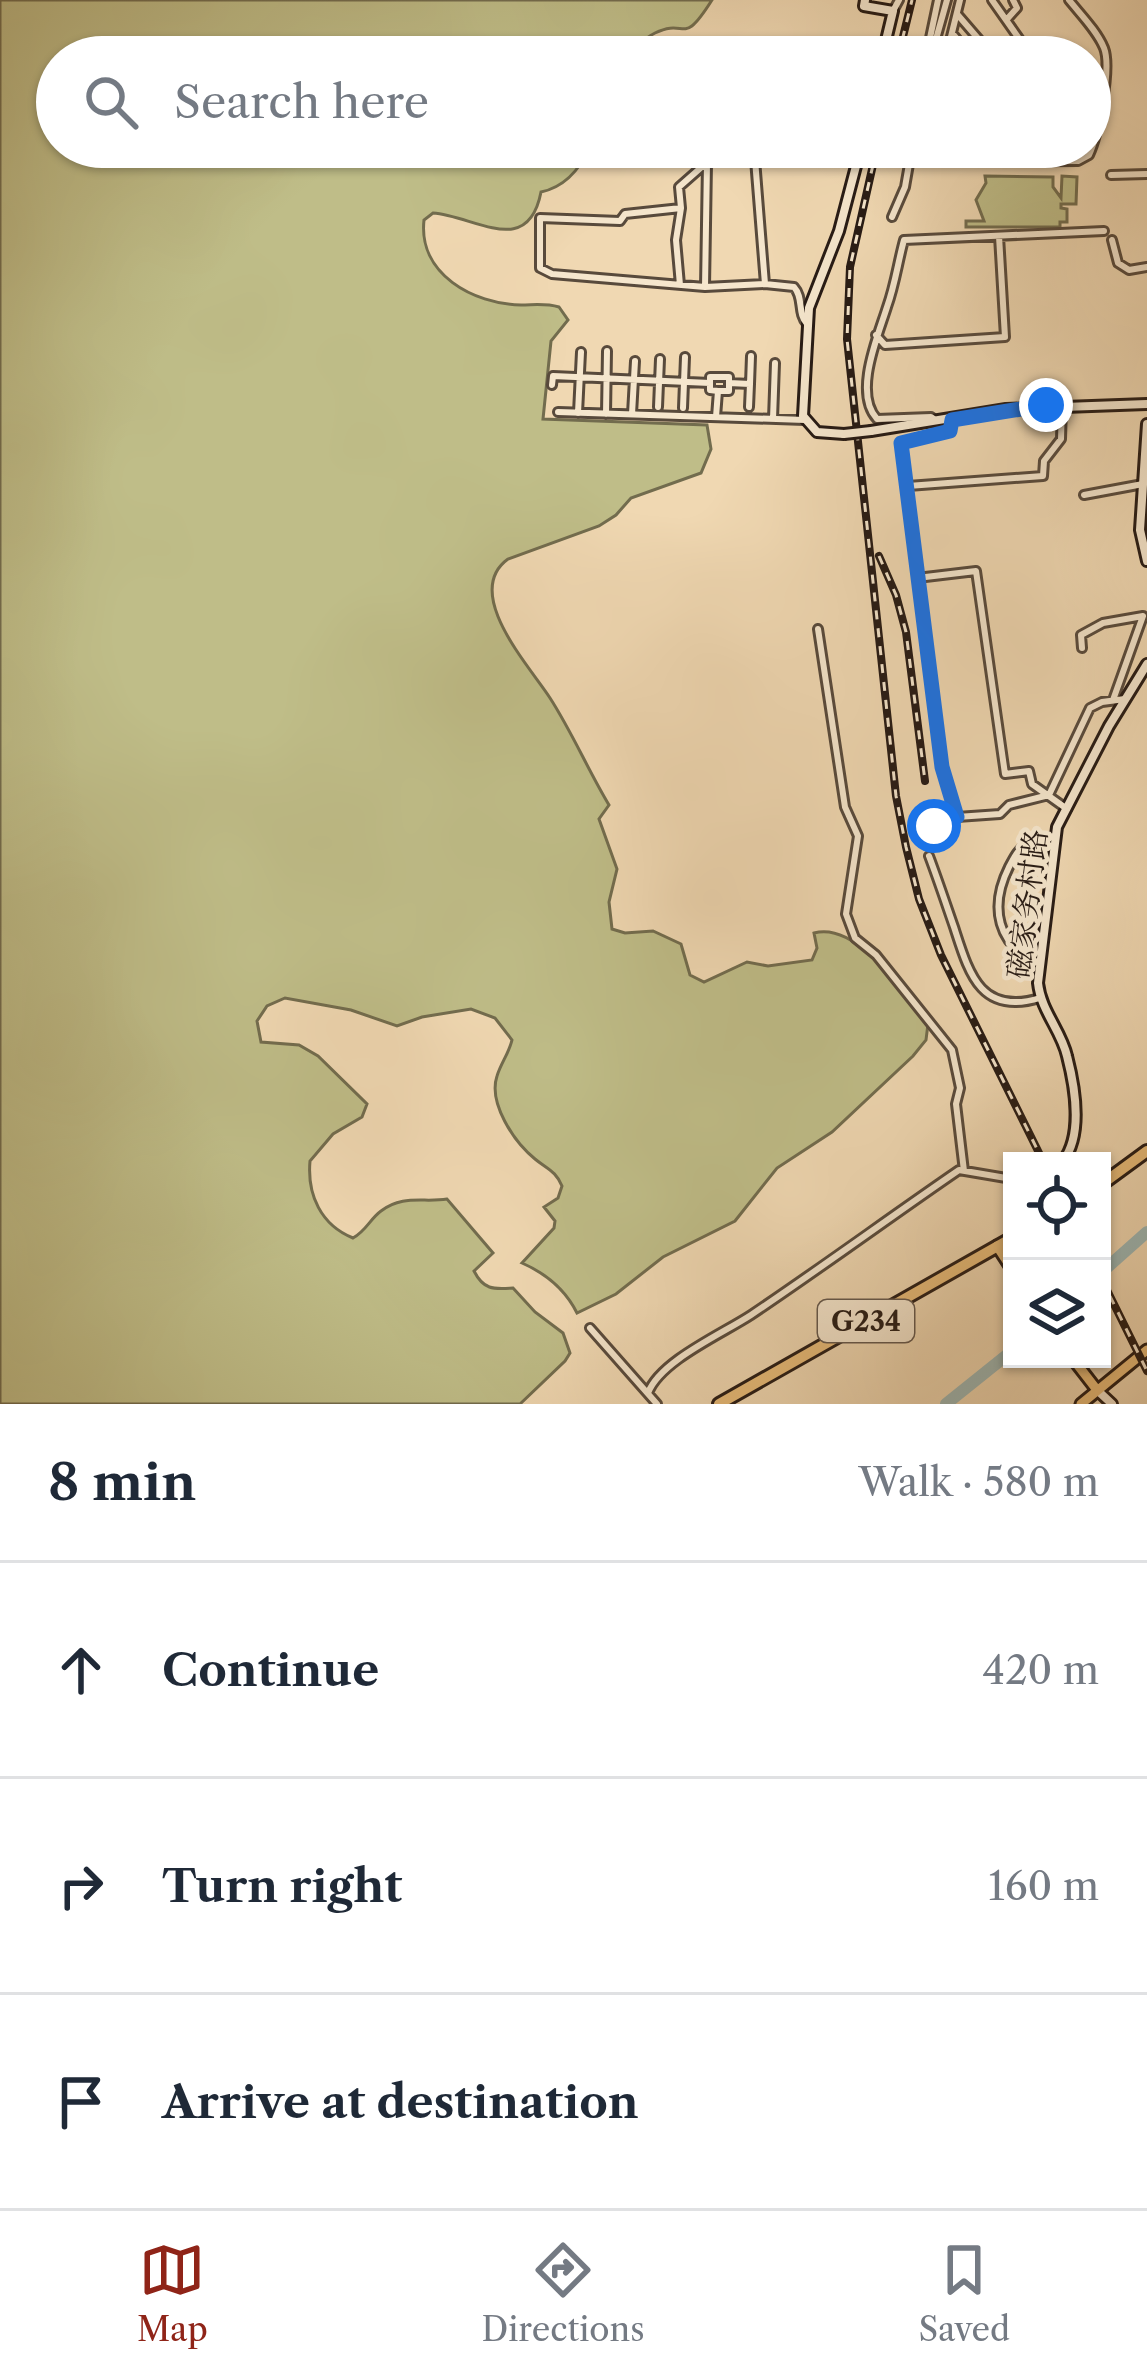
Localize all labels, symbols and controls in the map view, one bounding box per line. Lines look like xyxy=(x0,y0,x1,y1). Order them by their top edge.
search box xyxy=(36,36,1111,168)
icon: search xyxy=(78,69,144,135)
text: Search here xyxy=(174,74,429,130)
route end xyxy=(1019,378,1073,432)
route start xyxy=(907,799,961,853)
street label: 磁家务村路 xyxy=(999,827,1055,981)
map controls xyxy=(1003,1152,1111,1368)
button: locate xyxy=(1003,1152,1111,1260)
button: layers xyxy=(1003,1260,1111,1368)
road number: G234 xyxy=(818,1300,914,1342)
text: 8 min xyxy=(48,1451,196,1513)
text: Walk · 580 m xyxy=(858,1458,1099,1506)
icon: ahead xyxy=(48,1637,114,1703)
text: Continue xyxy=(162,1642,379,1698)
text: 420 m xyxy=(983,1646,1099,1694)
icon: right xyxy=(48,1853,114,1919)
text: Turn right xyxy=(162,1858,402,1914)
text: 160 m xyxy=(988,1862,1099,1910)
icon: arrive xyxy=(48,2069,114,2135)
text: Arrive at destination xyxy=(162,2074,639,2130)
tab: Map xyxy=(137,2237,208,2350)
tab: Directions xyxy=(482,2237,645,2350)
tab: Saved xyxy=(918,2237,1010,2350)

